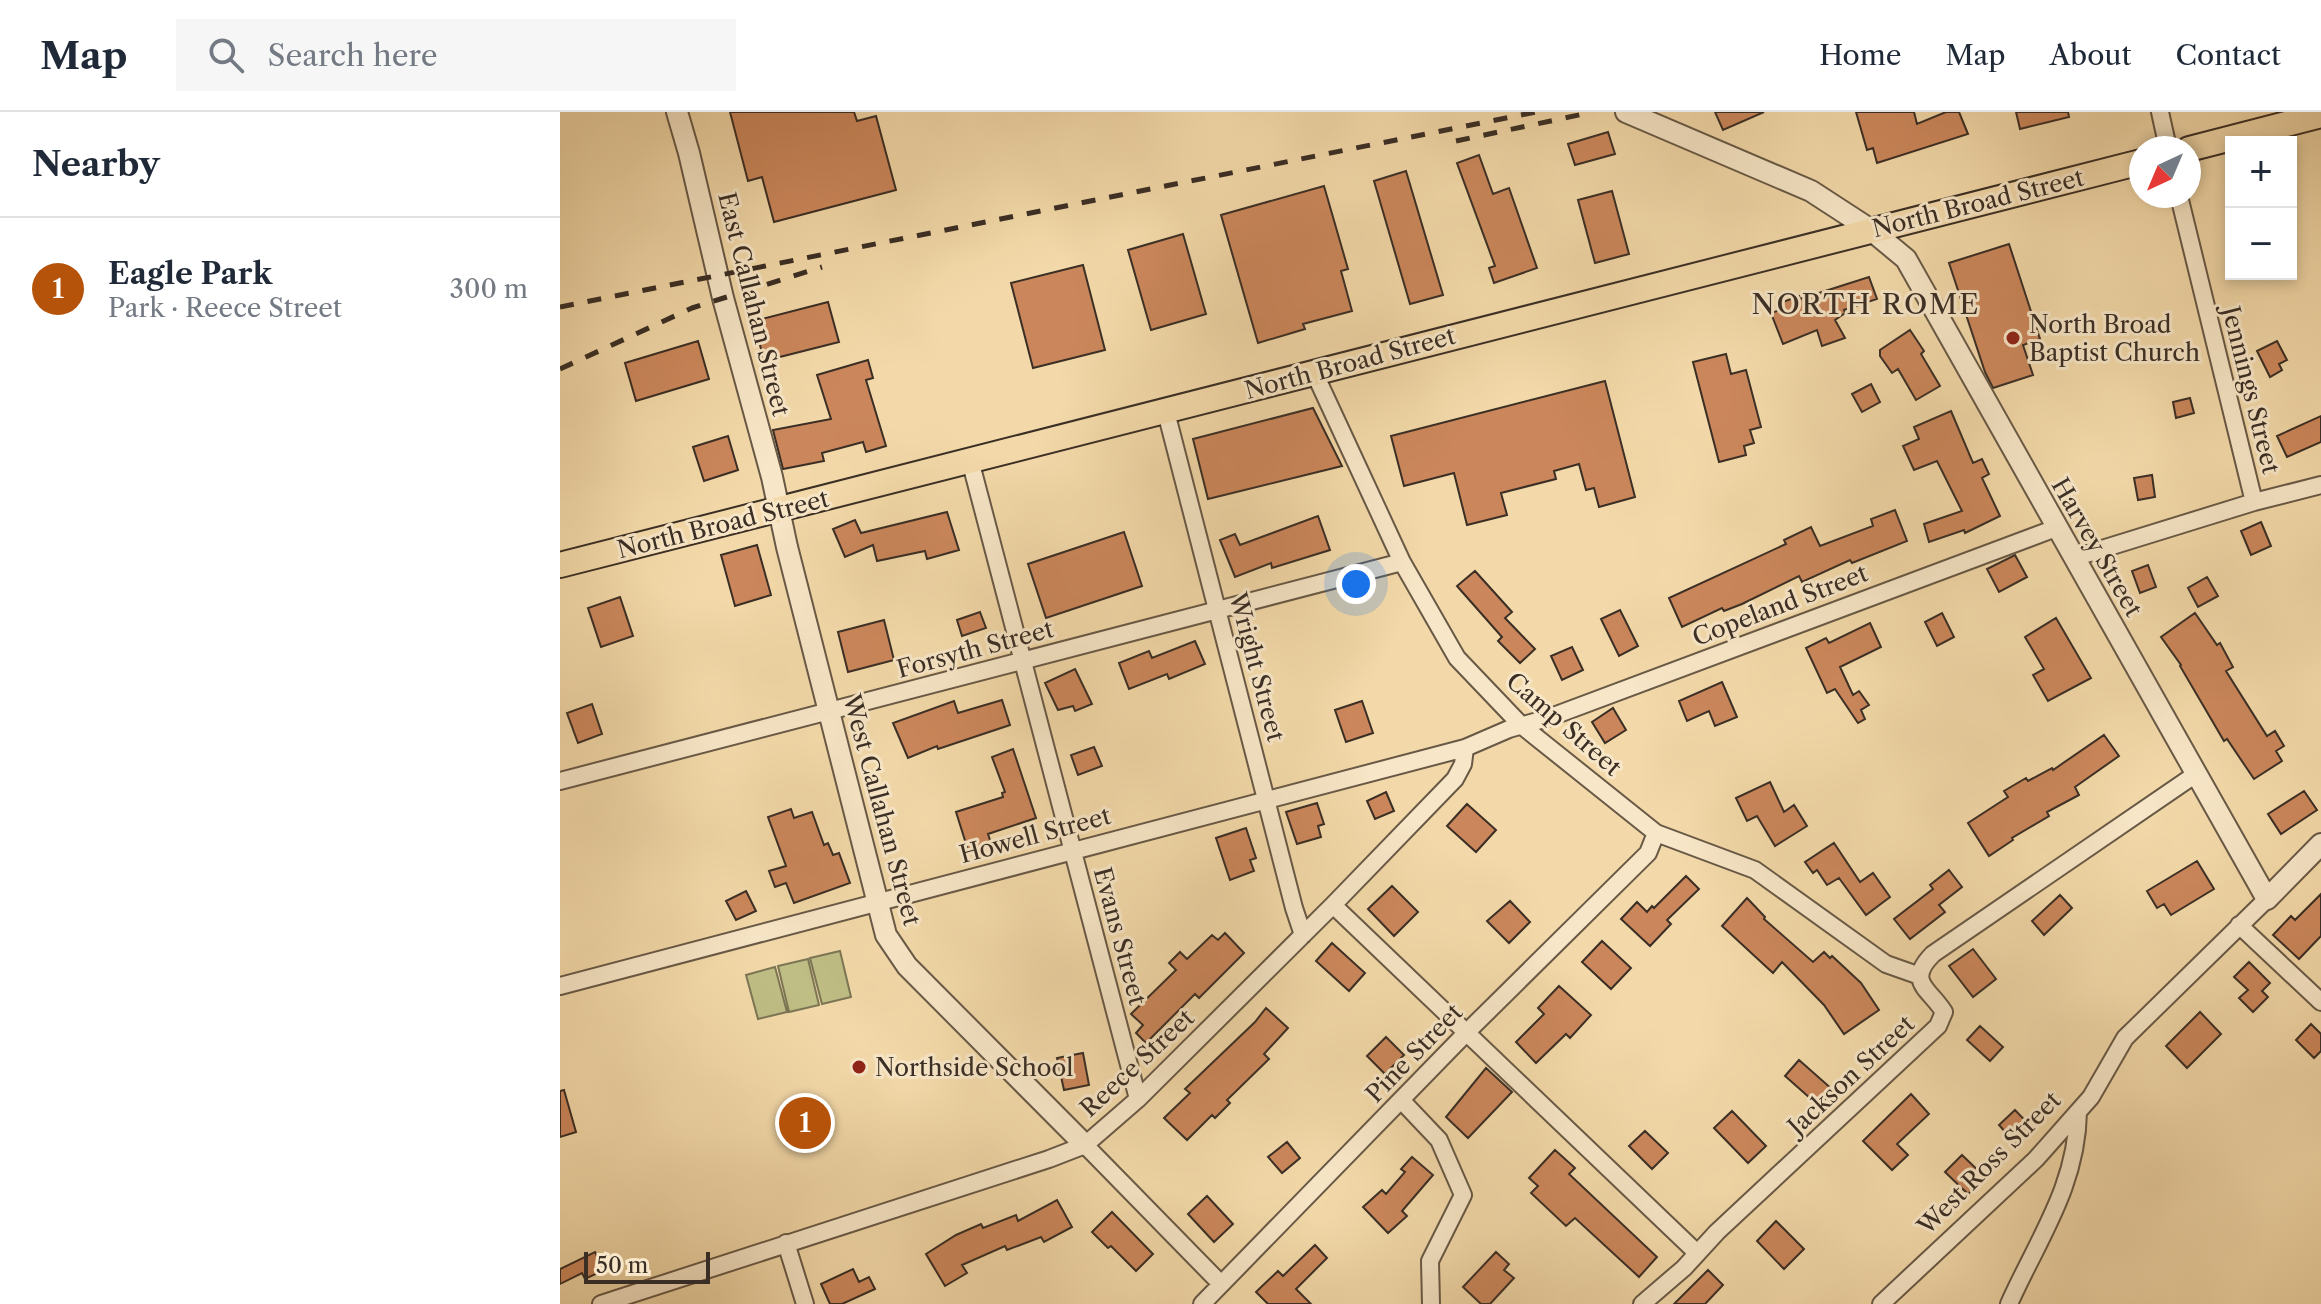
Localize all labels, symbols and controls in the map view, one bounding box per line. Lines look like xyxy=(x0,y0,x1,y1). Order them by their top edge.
search box xyxy=(176,19,736,91)
text: Map xyxy=(40,32,128,79)
icon: search xyxy=(204,33,248,77)
text: Search here xyxy=(268,37,438,74)
text: Home xyxy=(1819,38,1901,72)
text: Map xyxy=(1945,38,2005,72)
text: About xyxy=(2049,38,2131,72)
text: Contact xyxy=(2175,38,2281,72)
north arrow xyxy=(2129,136,2201,208)
map controls xyxy=(2225,136,2297,280)
button: + xyxy=(2225,136,2297,208)
text: Nearby xyxy=(32,143,160,185)
street label: North Broad Street xyxy=(1869,163,2087,243)
street label: East Callahan Street xyxy=(712,189,796,419)
button: − xyxy=(2225,208,2297,280)
text: Eagle Park xyxy=(108,255,272,292)
text: 1 xyxy=(52,273,64,305)
text: 300 m xyxy=(450,273,528,305)
district label: NORTH ROME xyxy=(1752,287,1980,321)
text: Park · Reece Street xyxy=(108,292,342,324)
street label: Jennings Street xyxy=(2215,299,2286,477)
place label: North Broad Baptist Church xyxy=(2029,310,2200,367)
street label: North Broad Street xyxy=(1242,321,1459,405)
marker: North Broad Baptist Church xyxy=(2004,329,2022,347)
street label: Harvey Street xyxy=(2046,472,2149,622)
street label: North Broad Street xyxy=(614,484,832,564)
street label: Copeland Street xyxy=(1688,558,1872,652)
your location xyxy=(1336,564,1376,604)
street label: Wright Street xyxy=(1223,589,1291,745)
street label: Forsyth Street xyxy=(893,614,1057,684)
street label: Camp Street xyxy=(1501,666,1628,782)
street label: West Callahan Street xyxy=(837,690,927,929)
street label: Howell Street xyxy=(956,801,1114,869)
street label: Evans Street xyxy=(1088,864,1152,1009)
street label: Pine Street xyxy=(1360,997,1469,1108)
street label: Reece Street xyxy=(1074,1003,1200,1123)
street label: Jackson Street xyxy=(1779,1009,1920,1144)
place label: Northside School xyxy=(875,1053,1073,1082)
marker: Northside School xyxy=(850,1058,868,1076)
street label: West Ross Street xyxy=(1911,1085,2067,1241)
pin: 1 xyxy=(779,1093,831,1153)
scale bar xyxy=(584,1248,710,1284)
text: 50 m xyxy=(596,1252,648,1279)

